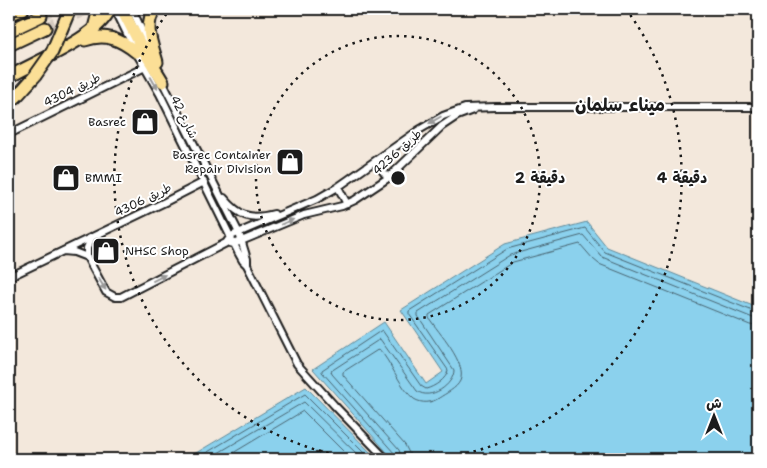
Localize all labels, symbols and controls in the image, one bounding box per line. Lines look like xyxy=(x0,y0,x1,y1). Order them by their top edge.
street label: طريق 4304 xyxy=(41,69,103,111)
one-way arrow xyxy=(150,75,158,90)
street label: شارع 42 xyxy=(166,93,201,142)
district label: ميناء سلمان xyxy=(575,93,665,117)
shop icon: Basrec xyxy=(130,107,160,137)
place label: Basrec xyxy=(88,114,126,130)
one-way arrow xyxy=(428,116,443,124)
street label: طريق 4236 xyxy=(369,126,425,178)
place label: Basrec Container Repair Division xyxy=(172,147,271,177)
shop icon: Basrec Container Repair Division xyxy=(275,147,305,177)
shop icon: BMMI xyxy=(51,163,81,193)
text: 2 دقيقة xyxy=(515,168,565,188)
text: 4 دقيقة xyxy=(657,168,707,188)
centre of rings xyxy=(389,169,407,187)
place label: BMMI xyxy=(85,170,122,186)
street label: طريق 4306 xyxy=(112,179,174,221)
one-way arrow xyxy=(280,218,295,226)
shop icon: NHSC Shop xyxy=(91,236,121,266)
place label: NHSC Shop xyxy=(125,243,189,259)
one-way arrow xyxy=(152,274,166,282)
one-way arrow xyxy=(97,278,107,291)
north arrow xyxy=(690,390,740,440)
text: ش xyxy=(706,394,722,412)

